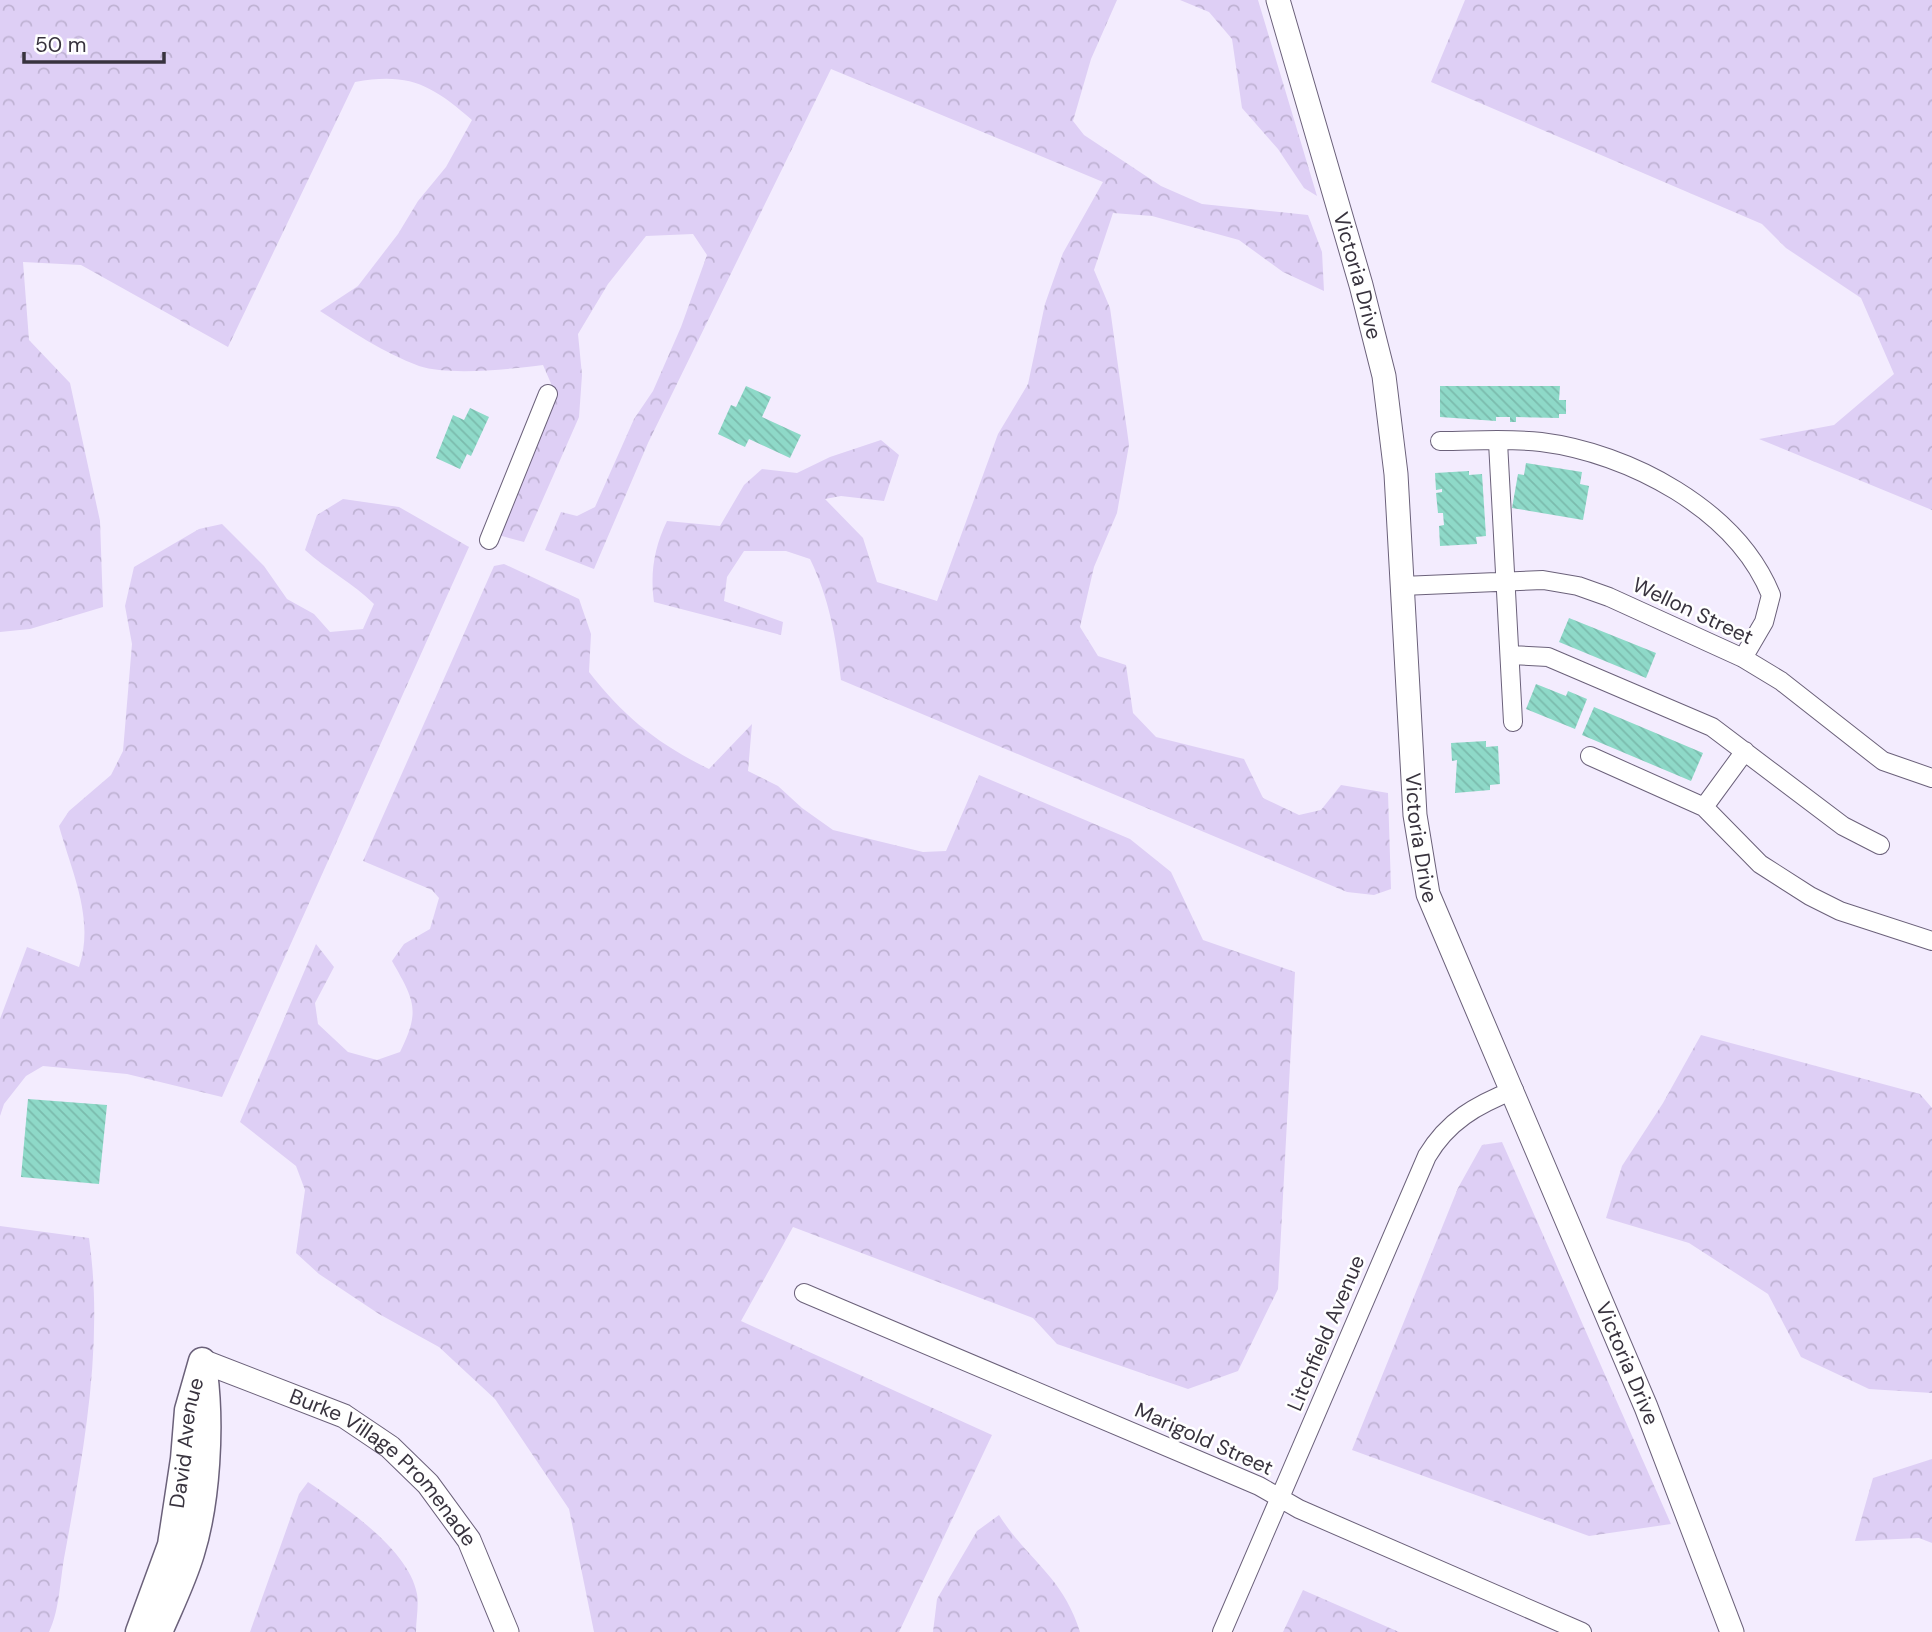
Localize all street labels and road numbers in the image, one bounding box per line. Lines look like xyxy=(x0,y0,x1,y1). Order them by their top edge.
street label: Victoria Drive xyxy=(1327,209,1388,342)
street label: Wellon Street xyxy=(1628,571,1758,651)
street label: Victoria Drive xyxy=(1399,772,1444,907)
street label: Litchfield Avenue xyxy=(1281,1251,1371,1415)
street label: Victoria Drive xyxy=(1589,1298,1666,1429)
street label: David Avenue xyxy=(163,1374,211,1510)
street label: Burke Village Promenade xyxy=(286,1382,483,1552)
street label: Marigold Street xyxy=(1130,1396,1278,1482)

